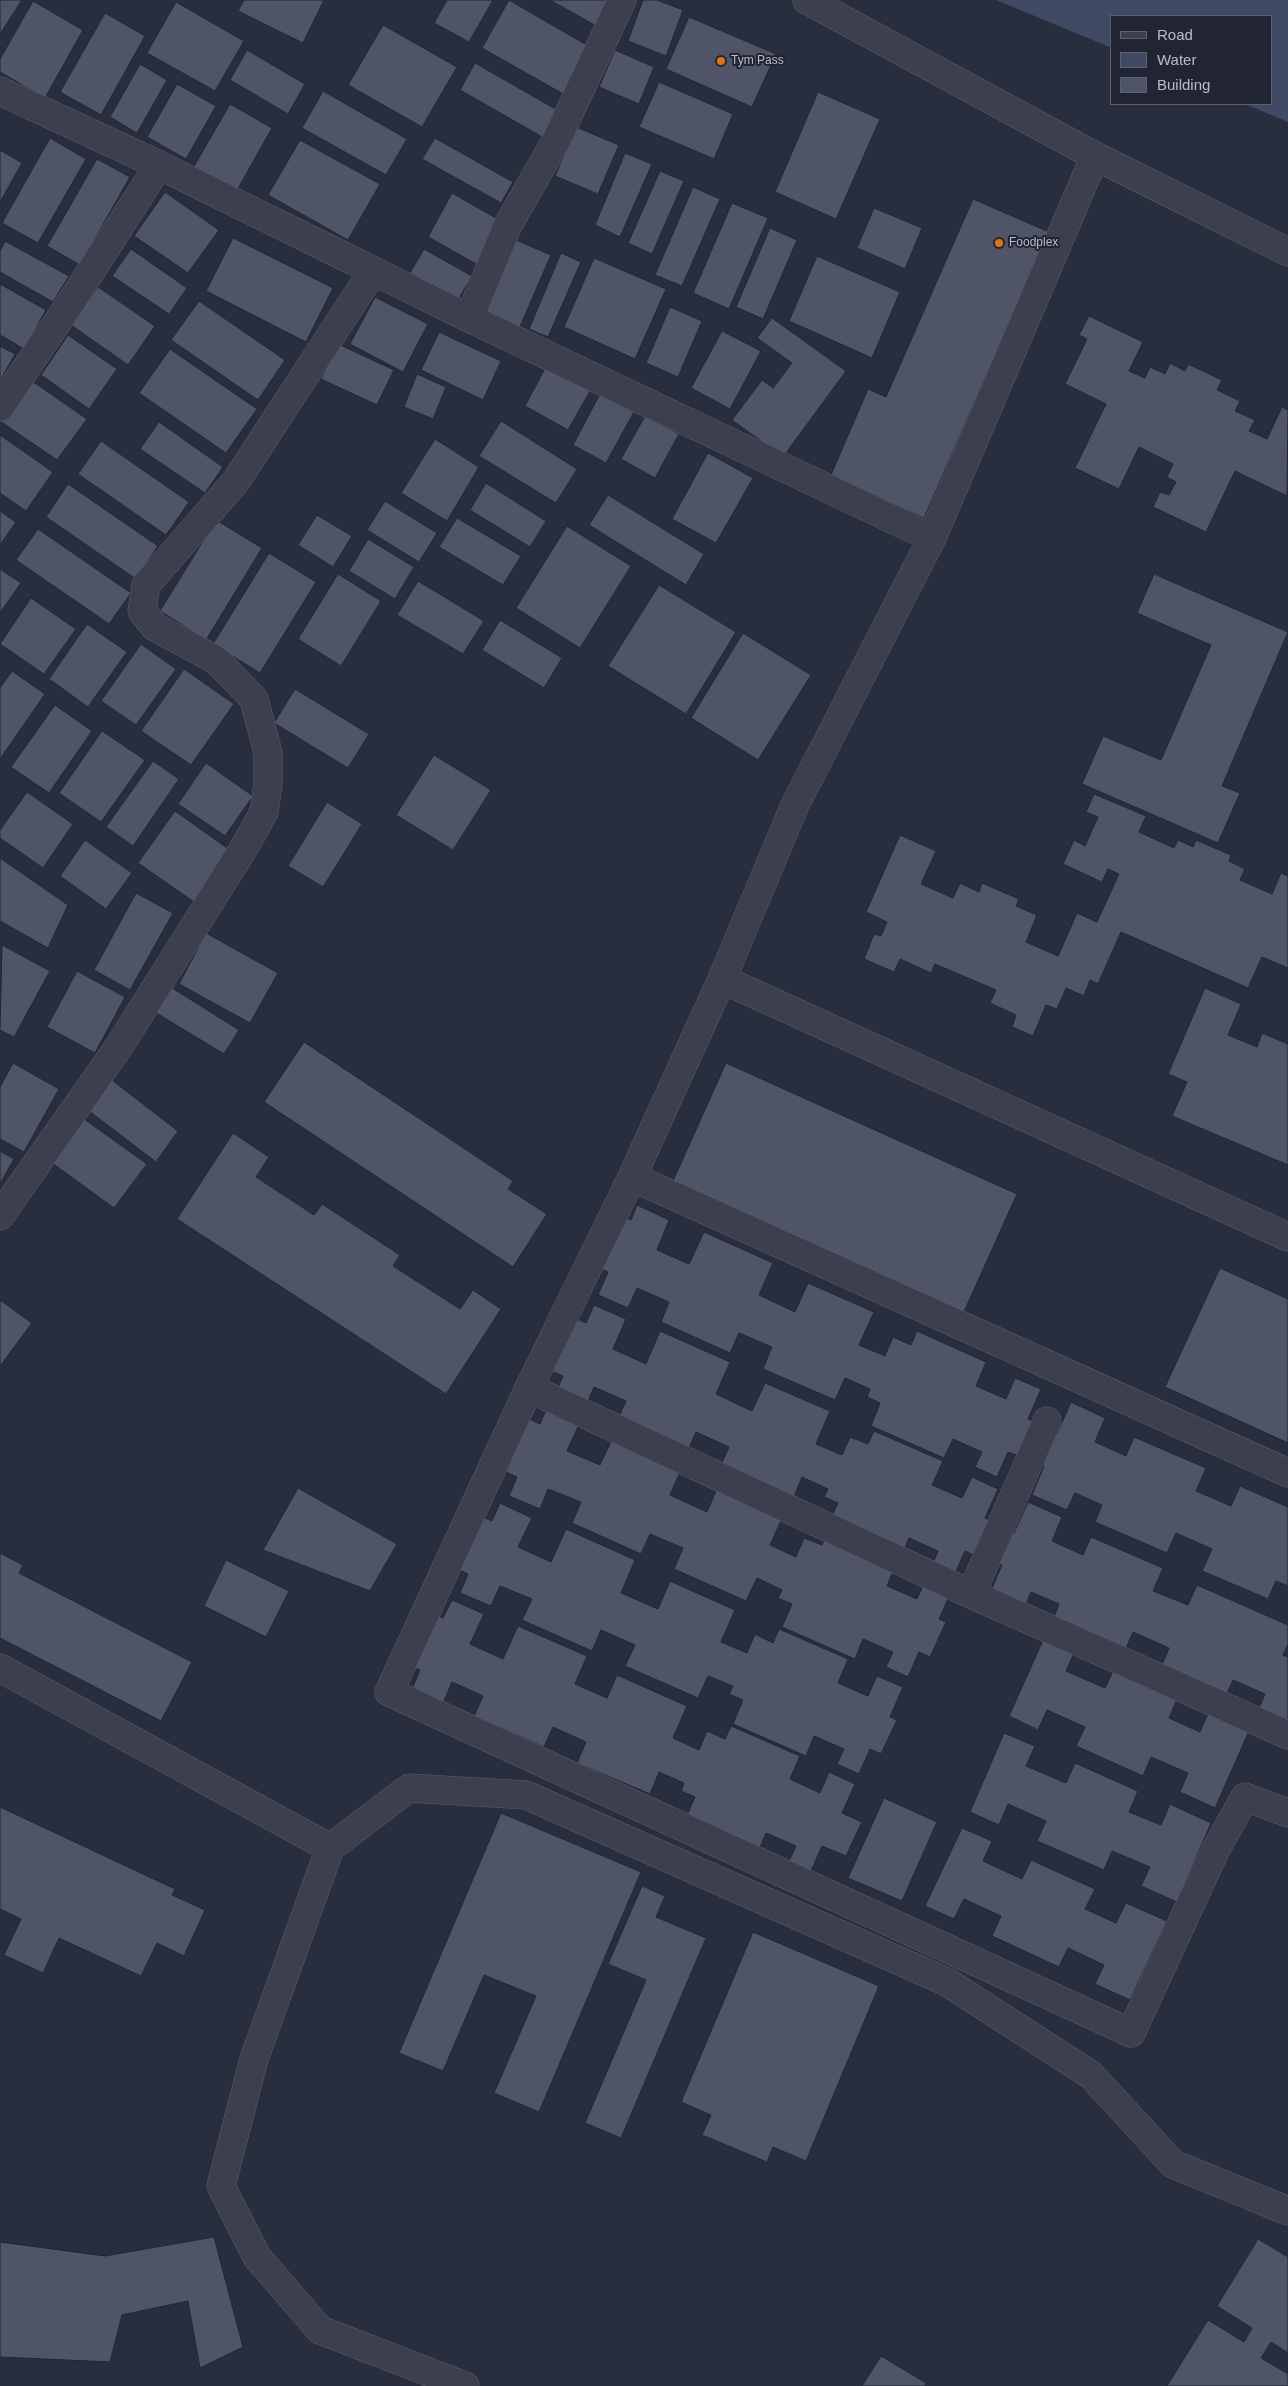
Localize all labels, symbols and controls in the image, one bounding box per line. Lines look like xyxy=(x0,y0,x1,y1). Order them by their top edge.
legend xyxy=(1110,15,1273,105)
text: Road xyxy=(1157,26,1193,43)
text: Water xyxy=(1157,51,1196,68)
place label: Tym Pass xyxy=(731,54,784,68)
marker: Tym Pass xyxy=(715,55,727,67)
text: Building xyxy=(1157,76,1210,93)
place label: Foodplex xyxy=(1009,236,1058,250)
marker: Foodplex xyxy=(993,237,1005,249)

